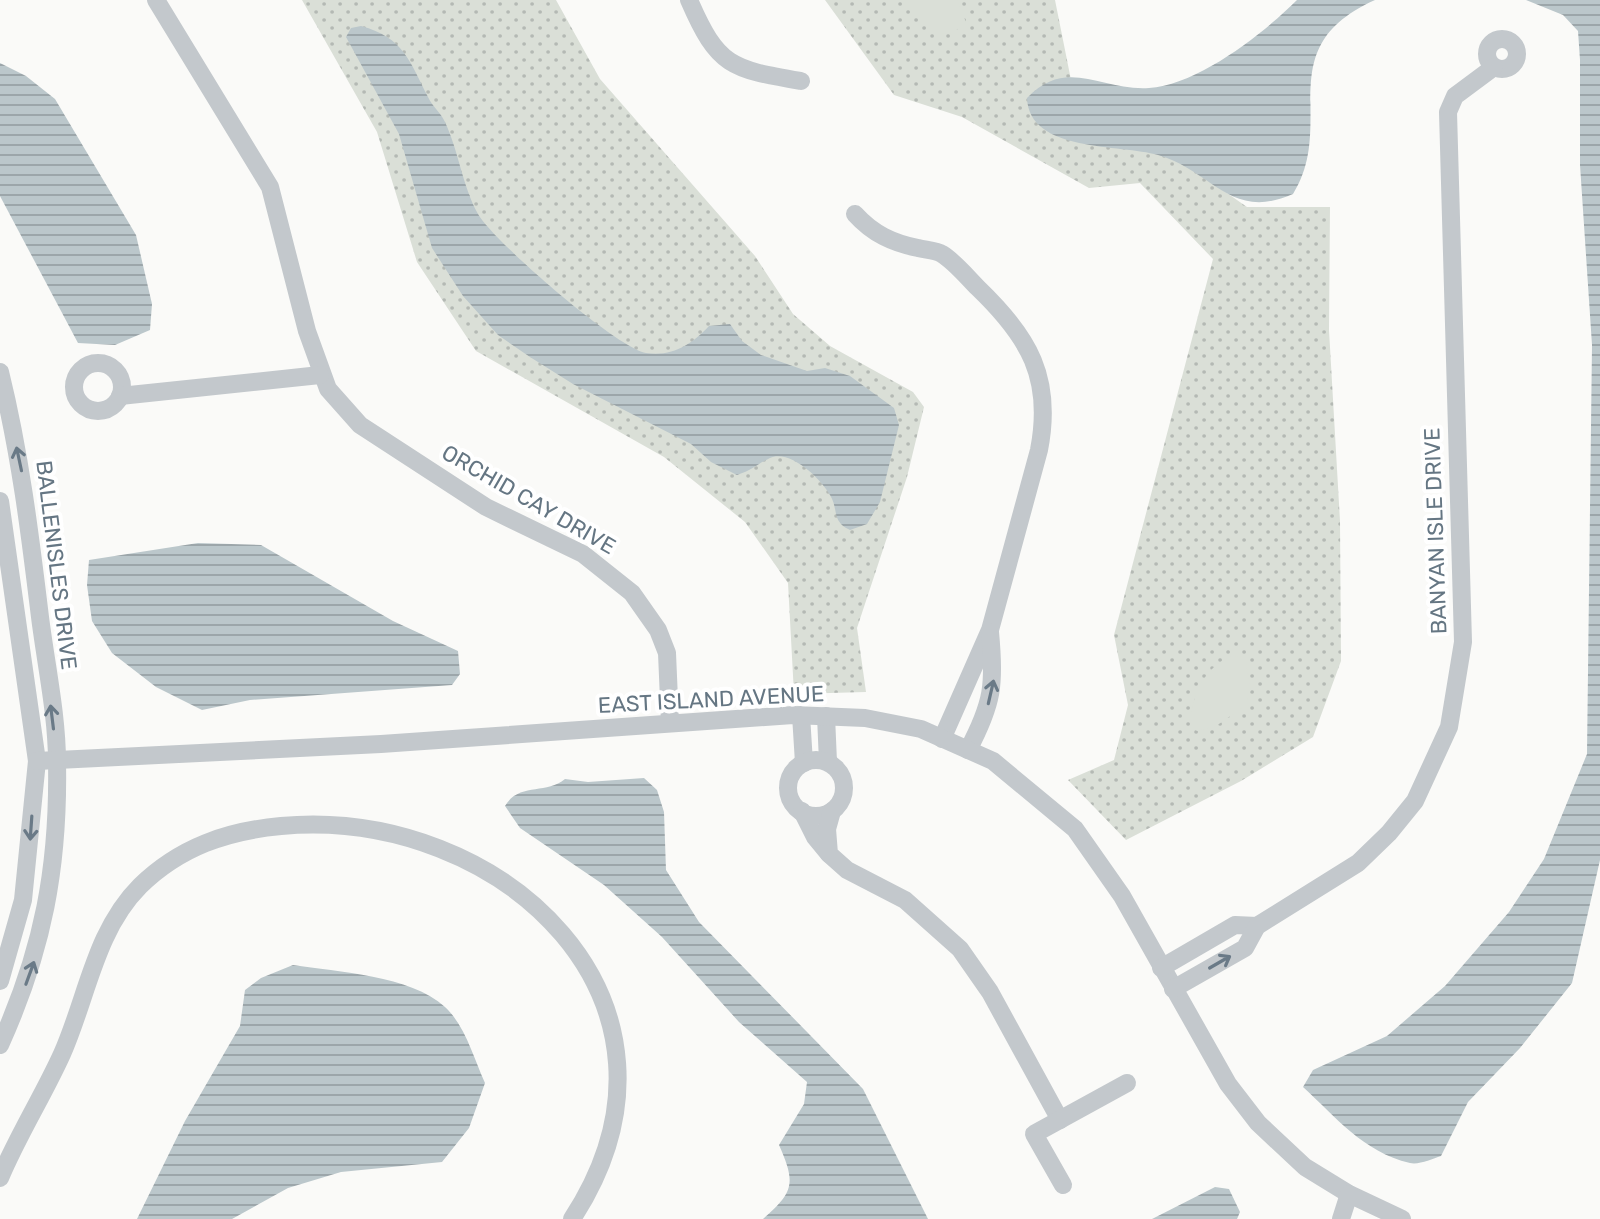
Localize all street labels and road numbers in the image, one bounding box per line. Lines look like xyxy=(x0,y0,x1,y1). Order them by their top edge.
street label: BANYAN ISLE DRIVE xyxy=(1418,427,1453,635)
street label: ORCHID CAY DRIVE xyxy=(437,439,620,560)
street label: BALLENISLES DRIVE xyxy=(30,459,83,671)
street label: EAST ISLAND AVENUE xyxy=(597,680,825,719)

